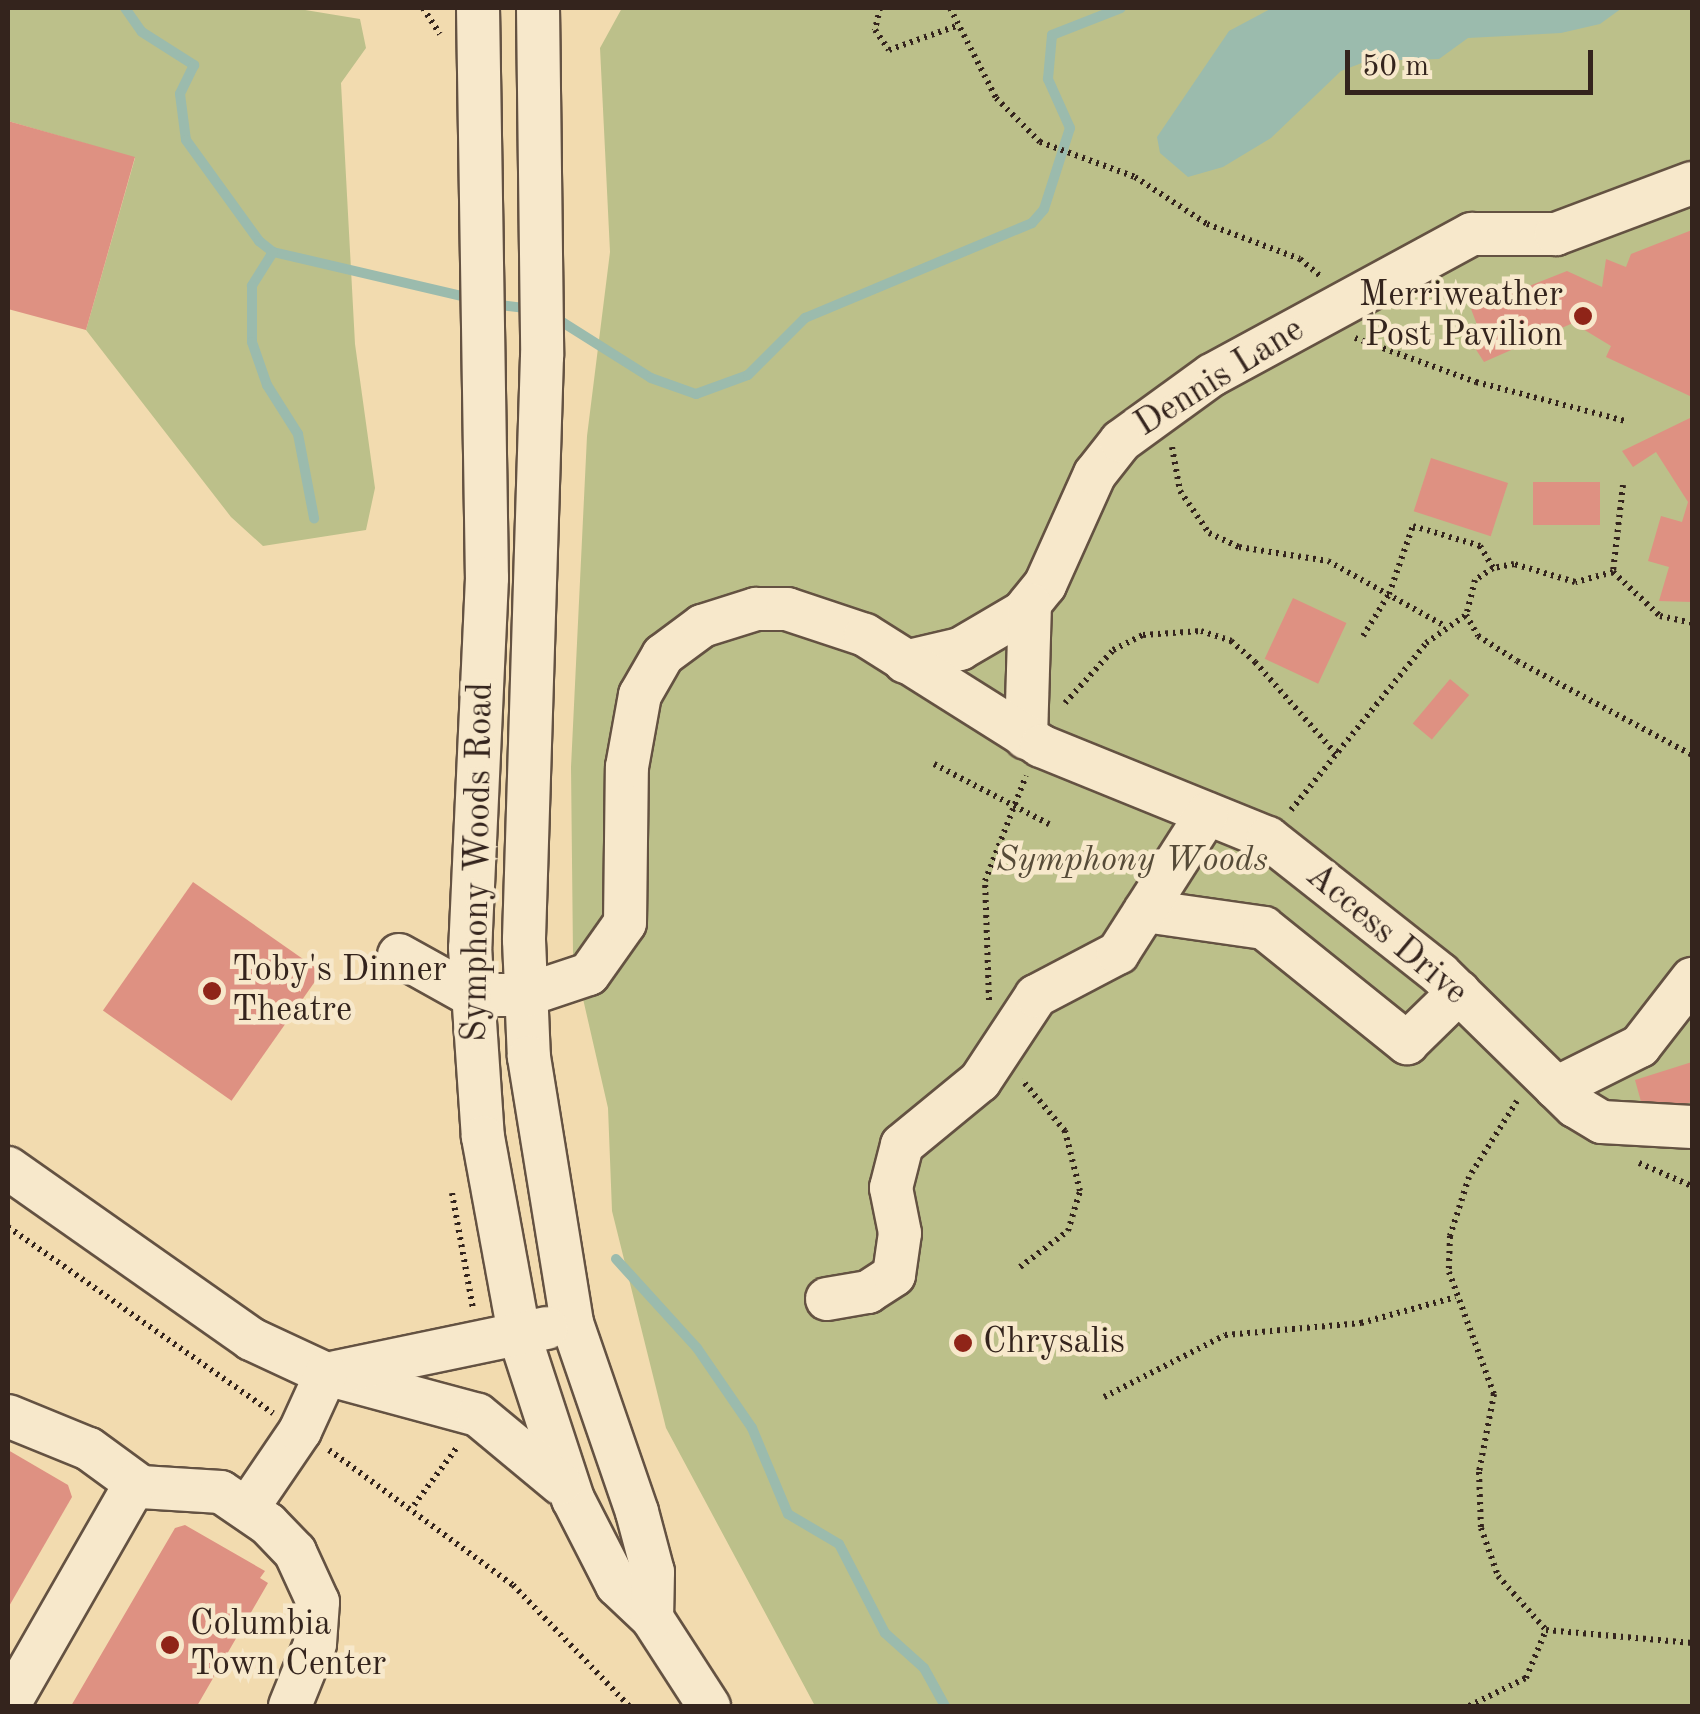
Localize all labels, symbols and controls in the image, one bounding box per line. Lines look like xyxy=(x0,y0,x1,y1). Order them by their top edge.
scale bar xyxy=(1350,30,1598,92)
text: 50 m xyxy=(1362,52,1429,82)
place label: Merriweather Post Pavilion xyxy=(1359,275,1563,357)
marker: Merriweather Post Pavilion xyxy=(1572,305,1594,327)
street label: Dennis Lane xyxy=(1128,309,1312,447)
street label: Symphony Woods Road xyxy=(455,682,503,1042)
park label: Symphony Woods xyxy=(996,840,1268,882)
street label: Access Drive xyxy=(1297,855,1475,1015)
place label: Toby's Dinner Theatre xyxy=(232,950,447,1032)
marker: Toby's Dinner Theatre xyxy=(201,980,223,1002)
place label: Chrysalis xyxy=(983,1322,1125,1364)
marker: Chrysalis xyxy=(952,1332,974,1354)
place label: Columbia Town Center xyxy=(190,1604,386,1686)
marker: Columbia Town Center xyxy=(159,1634,181,1656)

